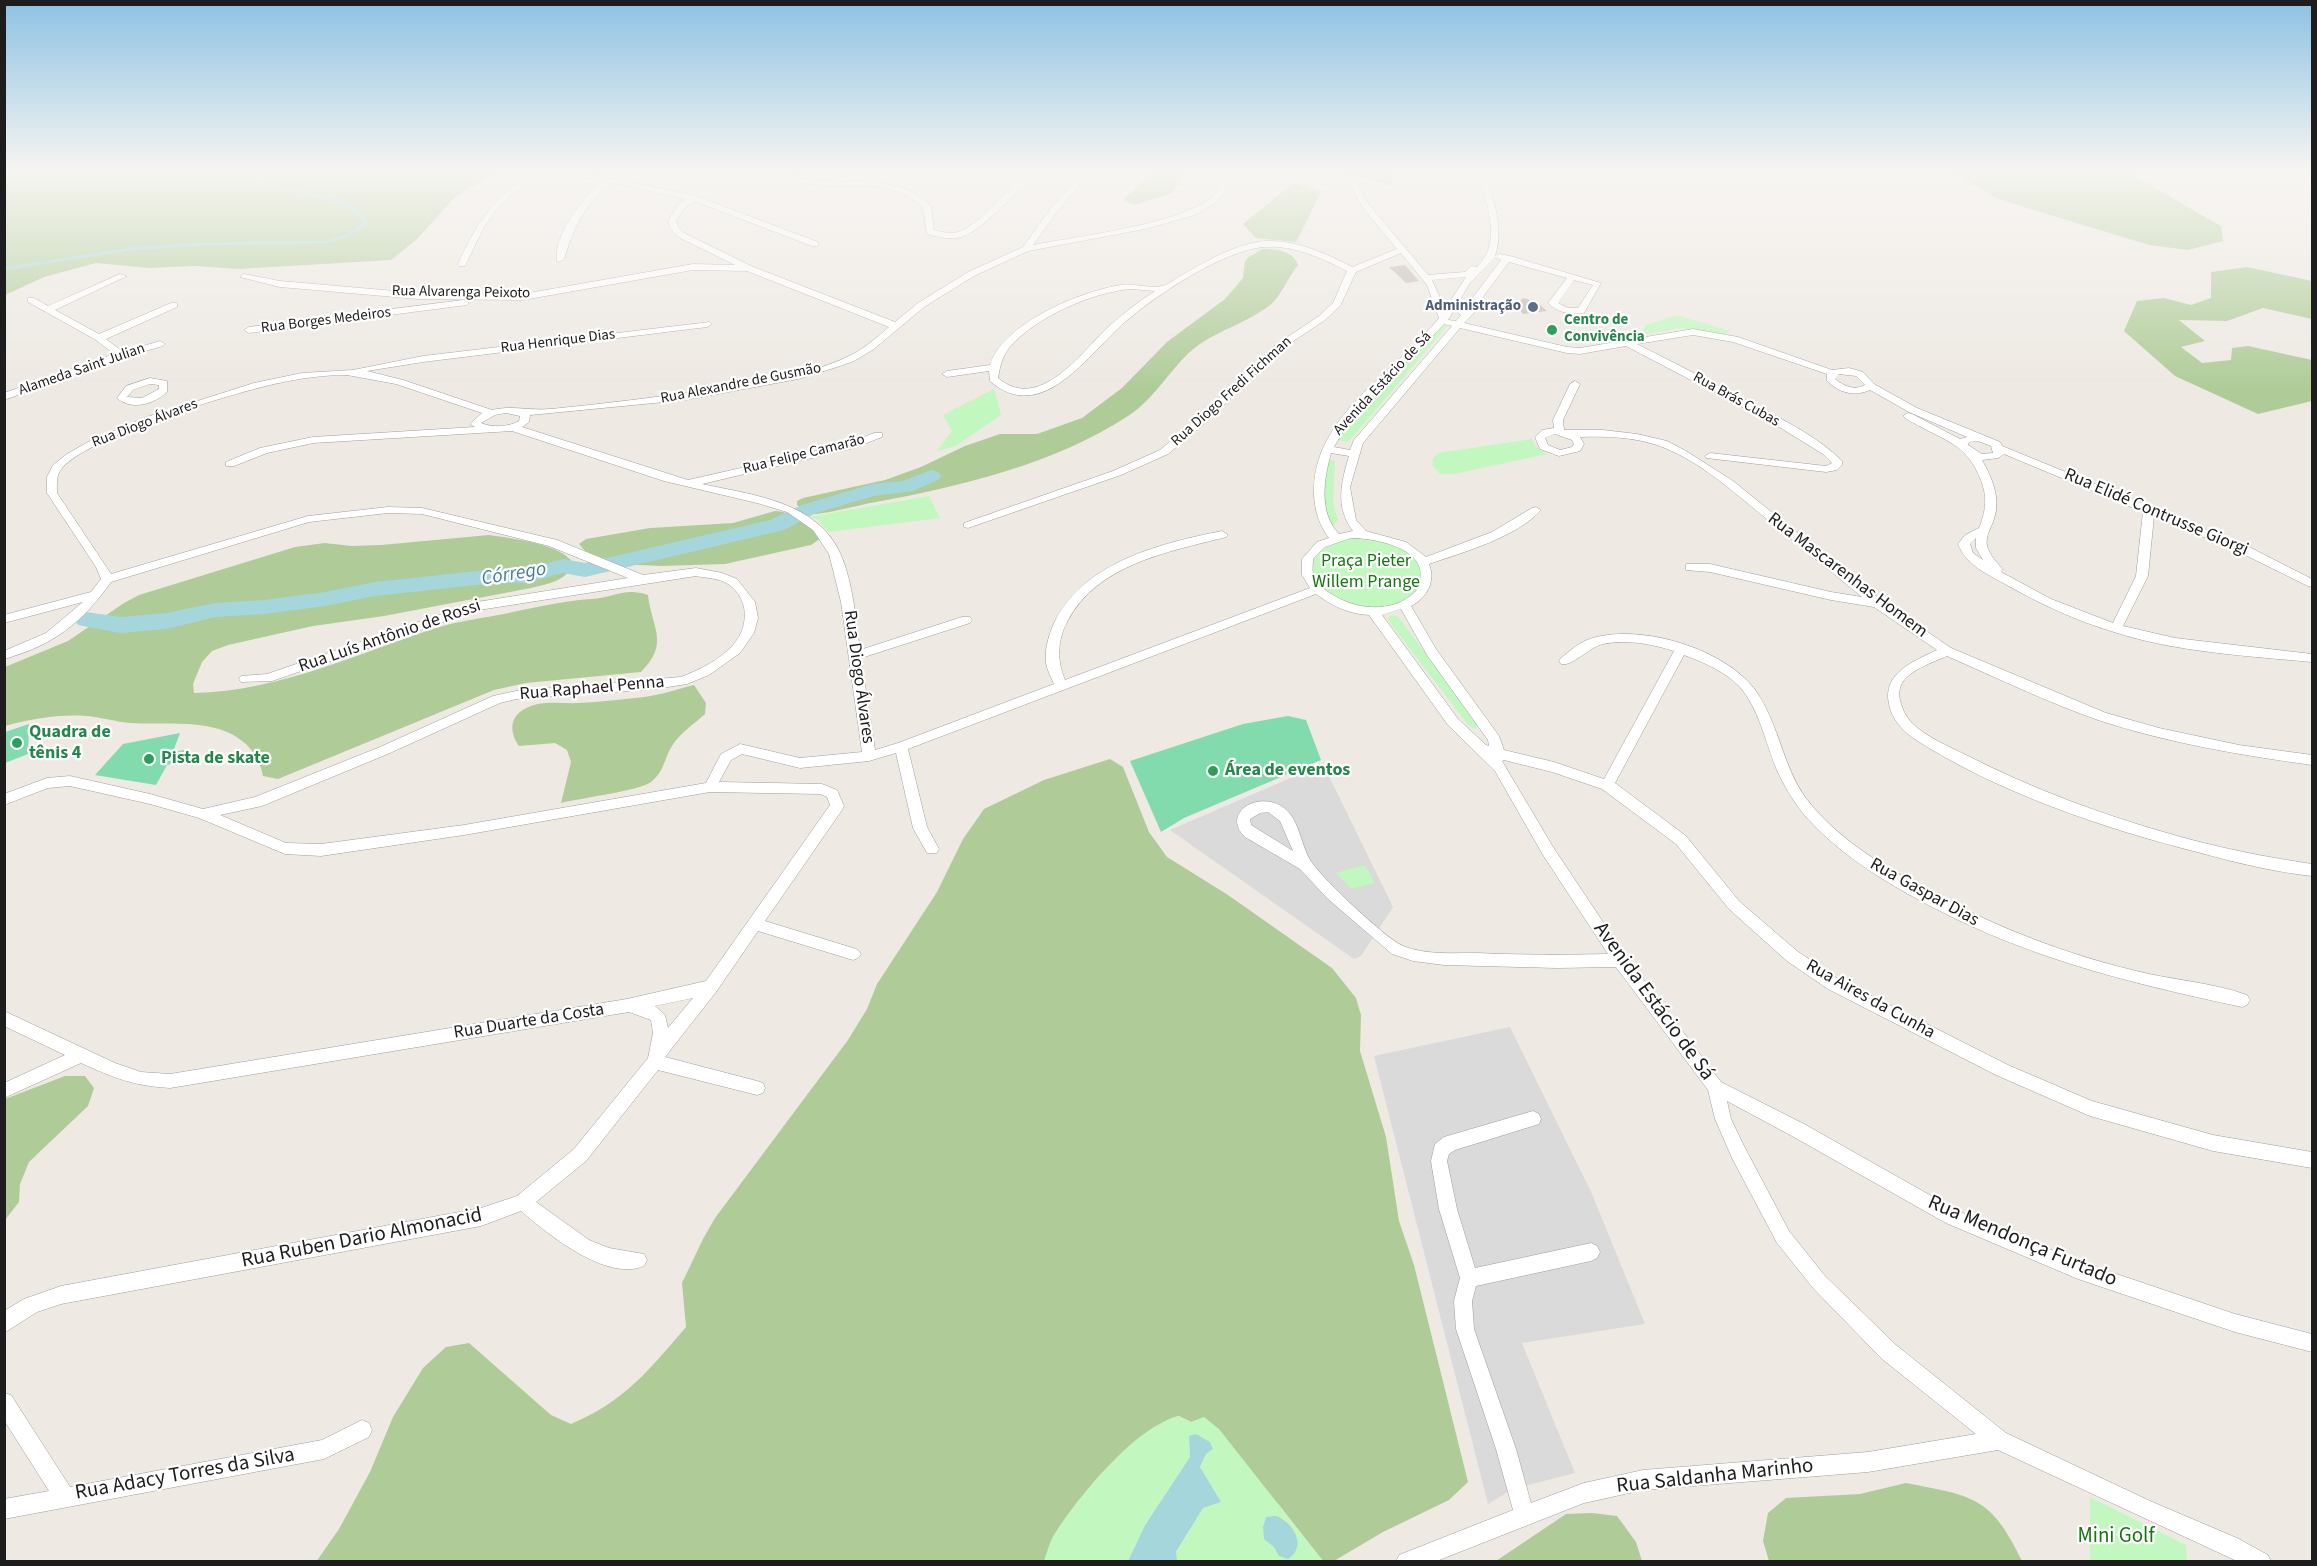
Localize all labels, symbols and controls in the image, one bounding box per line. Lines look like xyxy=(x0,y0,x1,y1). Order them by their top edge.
street label: Rua Alvarenga Peixoto xyxy=(392,283,530,303)
place label: Administração xyxy=(1425,298,1521,316)
marker: Administração xyxy=(1526,300,1540,314)
street label: Rua Borges Medeiros xyxy=(260,304,392,338)
place label: Centro de Convivência xyxy=(1564,312,1645,347)
marker: Centro de Convivência xyxy=(1545,323,1559,337)
street label: Rua Henrique Dias xyxy=(500,326,616,358)
street label: Avenida Estácio de Sá xyxy=(1330,328,1436,440)
street label: Rua Diogo Fredi Fichman xyxy=(1168,333,1296,451)
street label: Alameda Saint Julian xyxy=(16,340,148,400)
street label: Rua Alexandre de Gusmão xyxy=(659,360,823,408)
street label: Rua Brás Cubas xyxy=(1690,369,1782,431)
street label: Rua Diogo Álvares xyxy=(90,396,200,452)
street label: Rua Felipe Camarão xyxy=(741,431,867,479)
street label: Rua Elidé Contrusse Giorgi xyxy=(2061,464,2251,562)
street label: Rua Mascarenhas Homem xyxy=(1763,509,1931,643)
park label: Praça Pieter Willem Prange xyxy=(1312,551,1420,594)
water label: Córrego xyxy=(480,558,548,592)
street label: Rua Luís Antônio de Rossi xyxy=(296,596,484,678)
street label: Rua Diogo Álvares xyxy=(838,609,878,745)
street label: Rua Raphael Penna xyxy=(519,672,665,706)
place label: Quadra de tênis 4 xyxy=(29,722,111,764)
marker: Quadra de tênis 4 xyxy=(10,736,24,750)
place label: Pista de skate xyxy=(161,748,270,770)
marker: Pista de skate xyxy=(142,752,156,766)
place label: Área de eventos xyxy=(1225,760,1350,782)
marker: Área de eventos xyxy=(1206,764,1220,778)
street label: Rua Gaspar Dias xyxy=(1866,854,1982,932)
street label: Avenida Estácio de Sá xyxy=(1587,918,1719,1086)
street label: Rua Aires da Cunha xyxy=(1802,956,1938,1044)
street label: Rua Duarte da Costa xyxy=(452,999,606,1045)
street label: Rua Mendonça Furtado xyxy=(1924,1191,2120,1293)
street label: Rua Ruben Dario Almonacid xyxy=(239,1203,485,1275)
street label: Rua Adacy Torres da Silva xyxy=(73,1443,297,1507)
street label: Rua Saldanha Marinho xyxy=(1615,1454,1815,1500)
park label: Mini Golf xyxy=(2077,1524,2155,1550)

